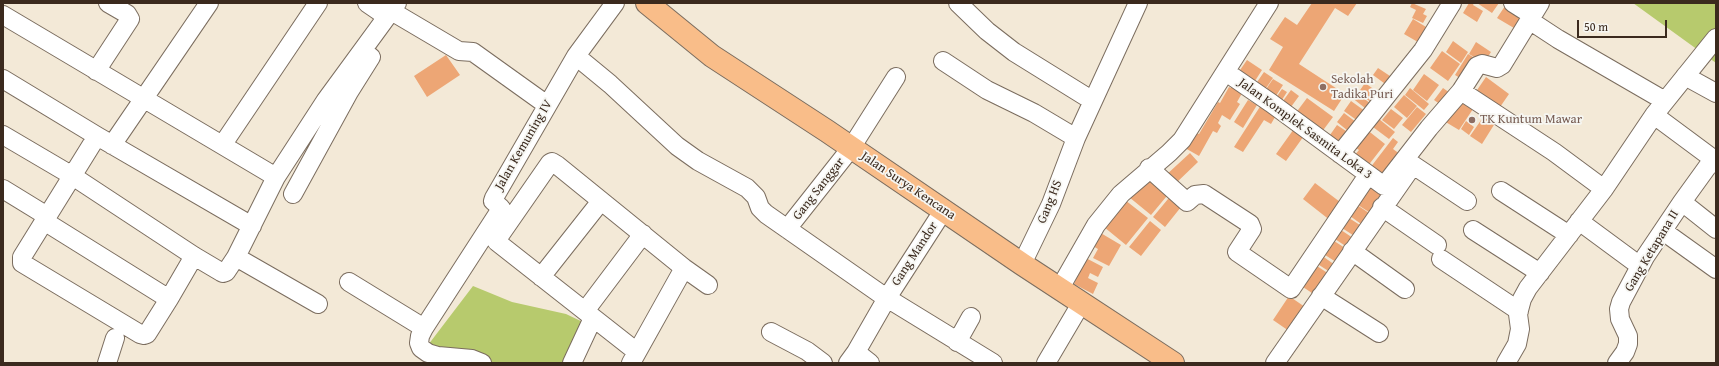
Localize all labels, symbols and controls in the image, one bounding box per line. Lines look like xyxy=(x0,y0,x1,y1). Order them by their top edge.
scale bar xyxy=(1579,12,1669,38)
text: 50 m xyxy=(1584,18,1608,35)
place label: Sekolah Tadika Puri xyxy=(1331,72,1393,103)
street label: Jalan Komplek Sasmita Loka 3 xyxy=(1235,75,1375,183)
marker: Sekolah Tadika Puri xyxy=(1318,82,1328,92)
street label: Jalan Kemuning IV xyxy=(492,97,556,193)
place label: TK Kuntum Mawar xyxy=(1480,112,1582,128)
marker: TK Kuntum Mawar xyxy=(1467,115,1477,125)
street label: Jalan Surya Kencana xyxy=(858,149,958,223)
street label: Gang Sanggar xyxy=(790,155,848,223)
street label: Gang HS xyxy=(1034,178,1066,226)
street label: Gang Ketapana II xyxy=(1622,207,1682,295)
street label: Gang Mandor xyxy=(888,219,942,289)

